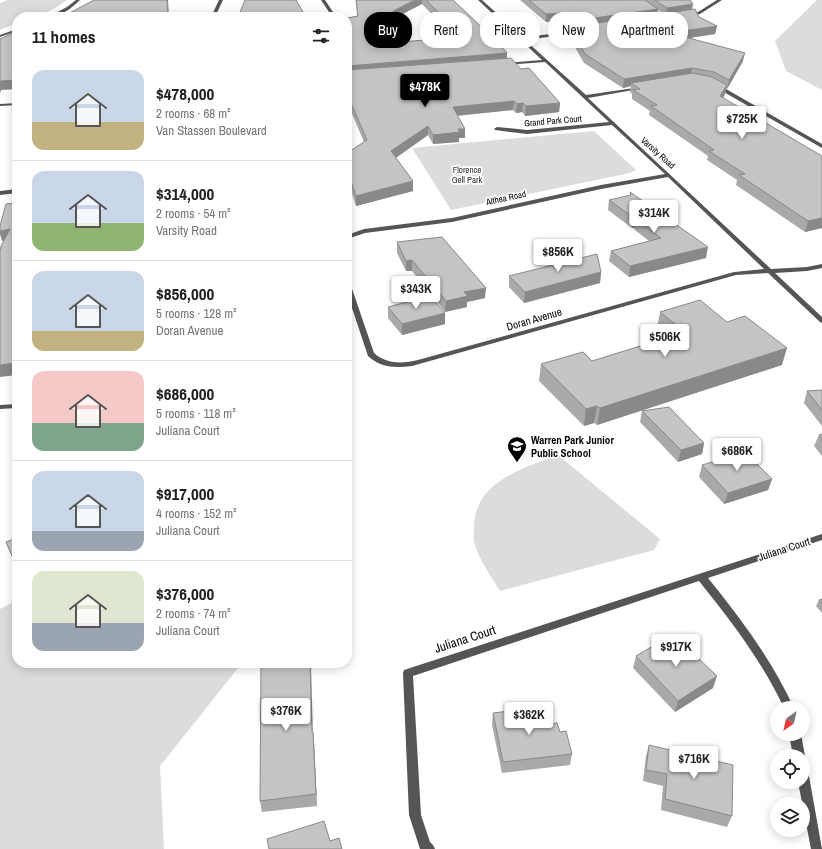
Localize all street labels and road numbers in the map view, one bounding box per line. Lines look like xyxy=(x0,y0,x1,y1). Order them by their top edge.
street label: Grand Park Court xyxy=(524,113,582,129)
street label: Varsity Road xyxy=(638,134,678,172)
street label: Althea Road xyxy=(484,188,527,208)
street label: Doran Avenue xyxy=(505,304,563,334)
street label: Juliana Court xyxy=(756,534,812,564)
street label: Juliana Court xyxy=(432,621,498,657)

